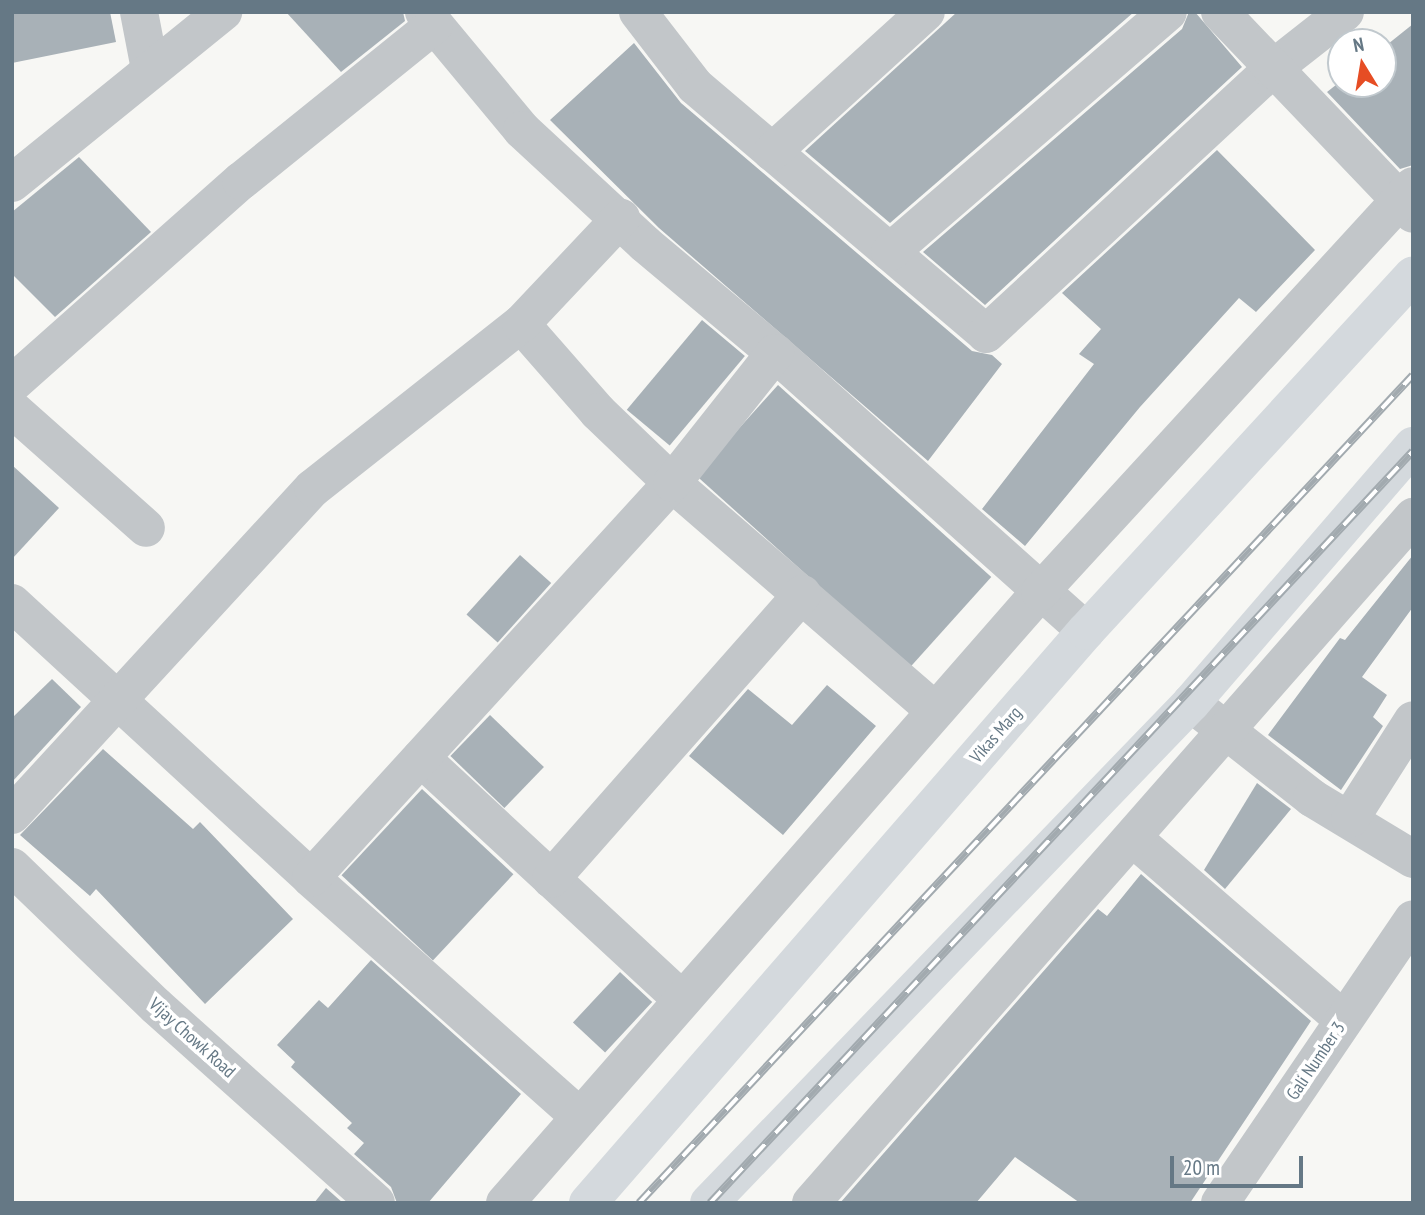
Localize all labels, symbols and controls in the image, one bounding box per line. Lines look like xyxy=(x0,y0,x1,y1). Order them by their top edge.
north arrow xyxy=(1327,28,1397,98)
text: N xyxy=(1351,32,1366,57)
street label: Vikas Marg xyxy=(966,702,1026,768)
street label: Vijay Chowk Road xyxy=(144,993,240,1083)
street label: Gali Number 3 xyxy=(1282,1018,1350,1104)
scale bar xyxy=(1173,1142,1306,1186)
text: 20 m xyxy=(1183,1154,1220,1181)

